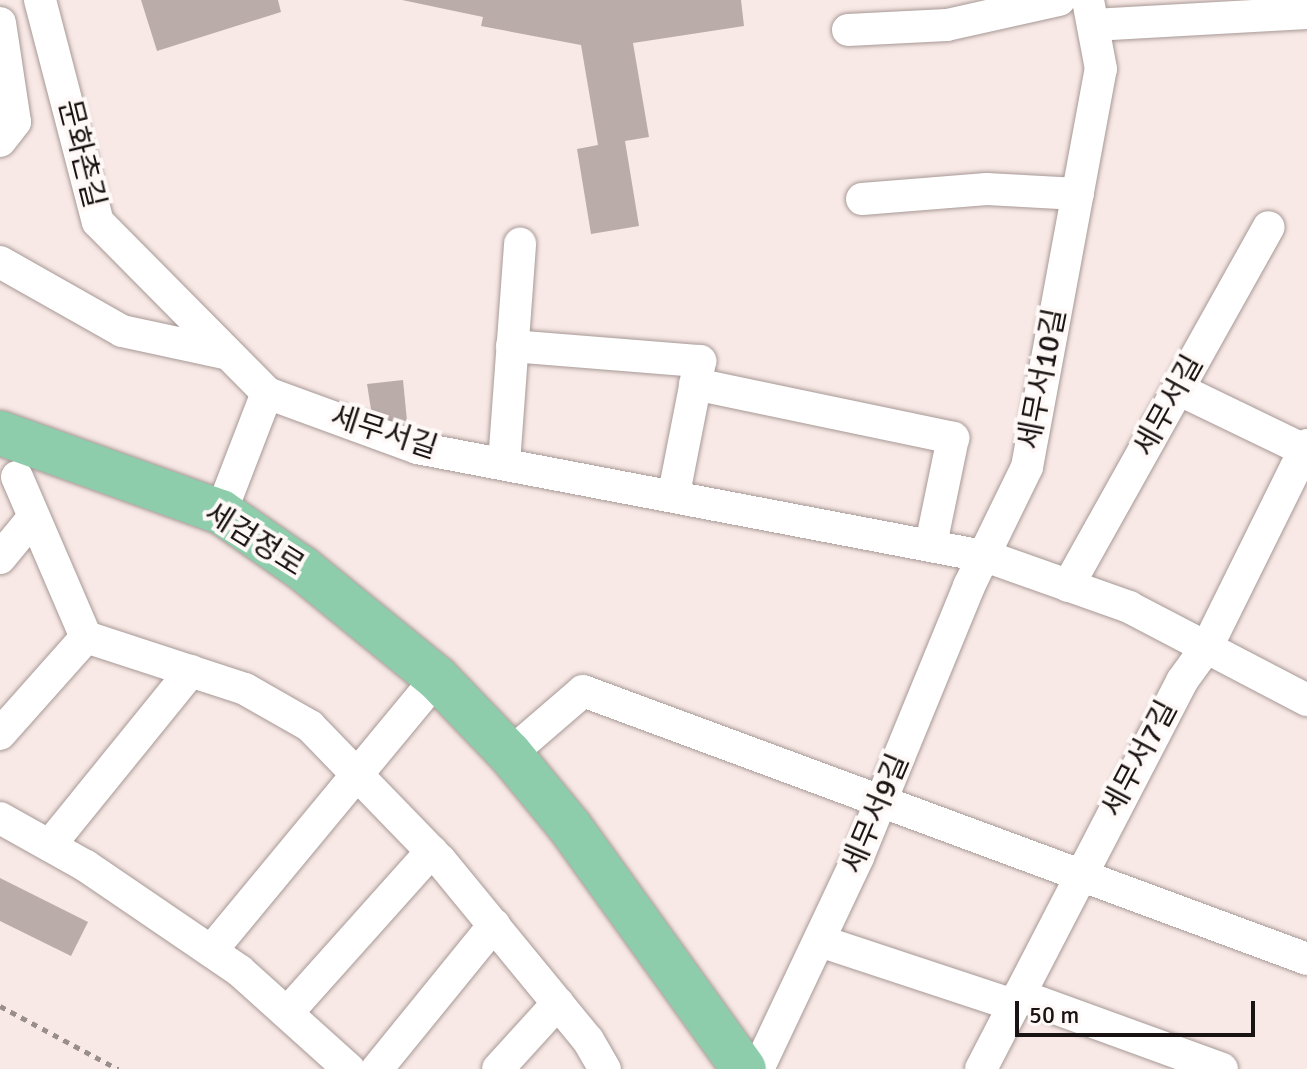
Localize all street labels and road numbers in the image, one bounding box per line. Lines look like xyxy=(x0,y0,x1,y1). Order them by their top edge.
street label: 문화촌길 xyxy=(50,96,112,212)
street label: 세무서10길 xyxy=(1012,305,1074,453)
street label: 세무서길 xyxy=(1126,349,1212,463)
street label: 세무서길 xyxy=(326,399,442,467)
street label: 세검정로 xyxy=(198,495,310,585)
street label: 세무서7길 xyxy=(1094,695,1186,823)
street label: 세무서9길 xyxy=(835,749,917,879)

